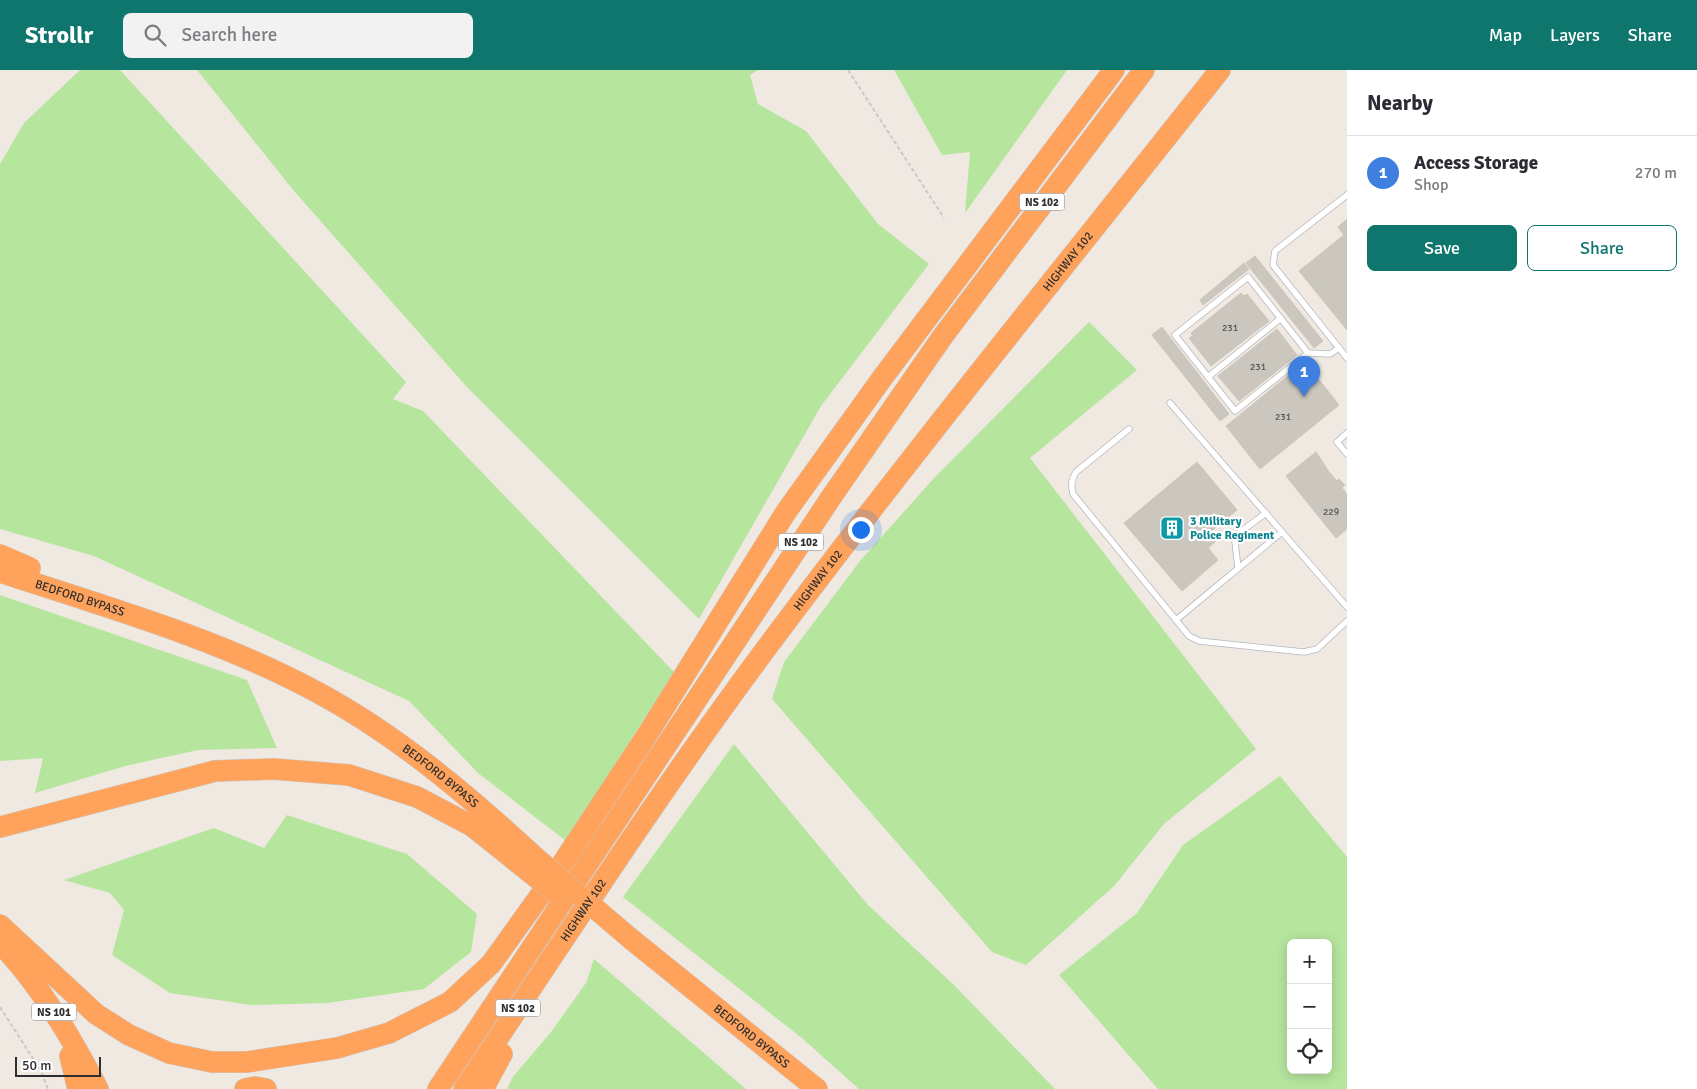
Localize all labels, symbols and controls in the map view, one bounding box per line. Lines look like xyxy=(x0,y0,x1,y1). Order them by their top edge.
search box xyxy=(123,13,473,58)
text: Strollr xyxy=(25,20,93,50)
icon: search xyxy=(141,21,169,49)
text: Search here xyxy=(181,23,277,47)
text: Map xyxy=(1489,24,1522,46)
text: Layers xyxy=(1550,24,1600,46)
text: Share xyxy=(1628,24,1672,46)
text: Nearby xyxy=(1367,90,1433,116)
text: Access Storage xyxy=(1414,151,1538,175)
text: 1 xyxy=(1379,163,1387,183)
text: 270 m xyxy=(1635,163,1677,183)
text: Shop xyxy=(1414,175,1448,195)
road number: NS 102 xyxy=(1020,194,1064,210)
button: Save xyxy=(1367,225,1517,271)
button: Share xyxy=(1527,225,1677,271)
street label: HIGHWAY 102 xyxy=(1040,229,1097,295)
house number: 231 xyxy=(1222,322,1238,334)
pin: 1 xyxy=(1288,356,1320,397)
house number: 231 xyxy=(1250,361,1266,373)
house number: 231 xyxy=(1275,411,1291,423)
house number: 229 xyxy=(1323,506,1339,518)
place label: 3 Military Police Regiment xyxy=(1190,514,1275,543)
building icon: 3 Military Police Regiment xyxy=(1159,515,1185,541)
your location xyxy=(848,517,874,543)
road number: NS 102 xyxy=(778,534,824,551)
street label: HIGHWAY 102 xyxy=(790,547,846,614)
street label: BEDFORD BYPASS xyxy=(33,577,127,620)
street label: BEDFORD BYPASS xyxy=(399,741,482,811)
street label: HIGHWAY 102 xyxy=(557,876,610,945)
map controls xyxy=(1287,939,1332,1074)
button: + xyxy=(1287,939,1332,984)
button: − xyxy=(1287,984,1332,1029)
road number: NS 102 xyxy=(496,1000,540,1016)
street label: BEDFORD BYPASS xyxy=(710,1002,793,1072)
road number: NS 101 xyxy=(32,1004,76,1020)
button: locate xyxy=(1287,1029,1332,1074)
scale bar xyxy=(15,1054,101,1077)
text: 50 m xyxy=(22,1057,51,1074)

